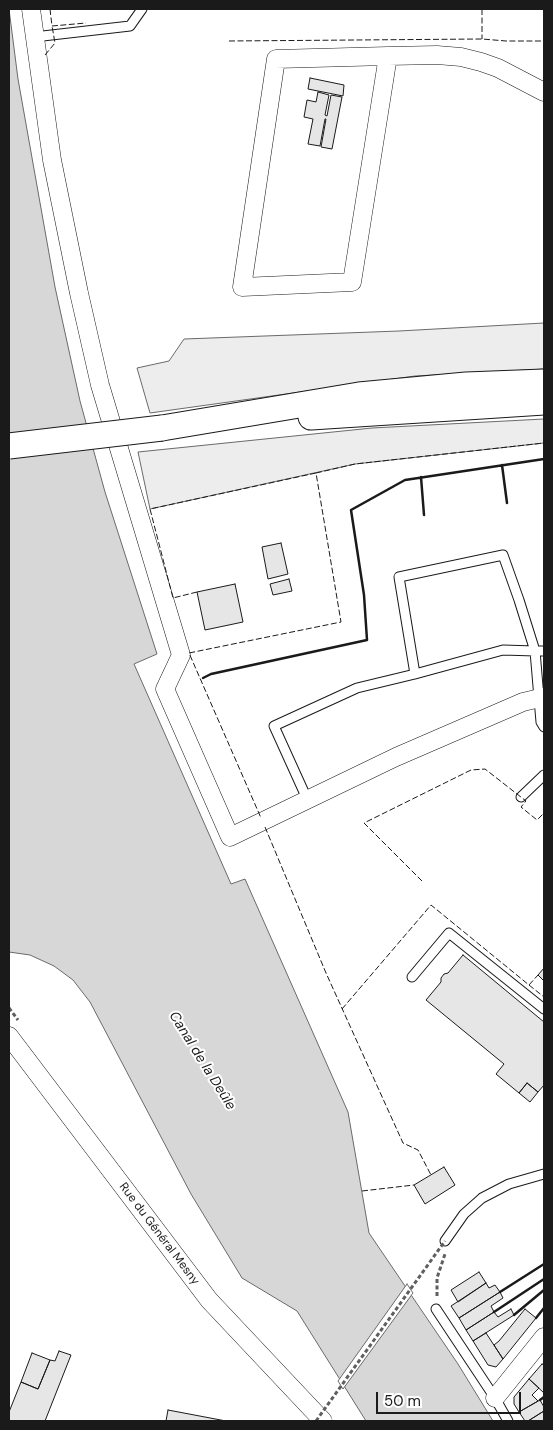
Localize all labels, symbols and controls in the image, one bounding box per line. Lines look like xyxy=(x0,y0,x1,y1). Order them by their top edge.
water label: Canal de la Deûle xyxy=(165,1009,239,1113)
street label: Rue du Général Mesny xyxy=(116,1180,202,1288)
scale bar xyxy=(378,1382,523,1414)
text: 50 m xyxy=(384,1391,421,1411)

